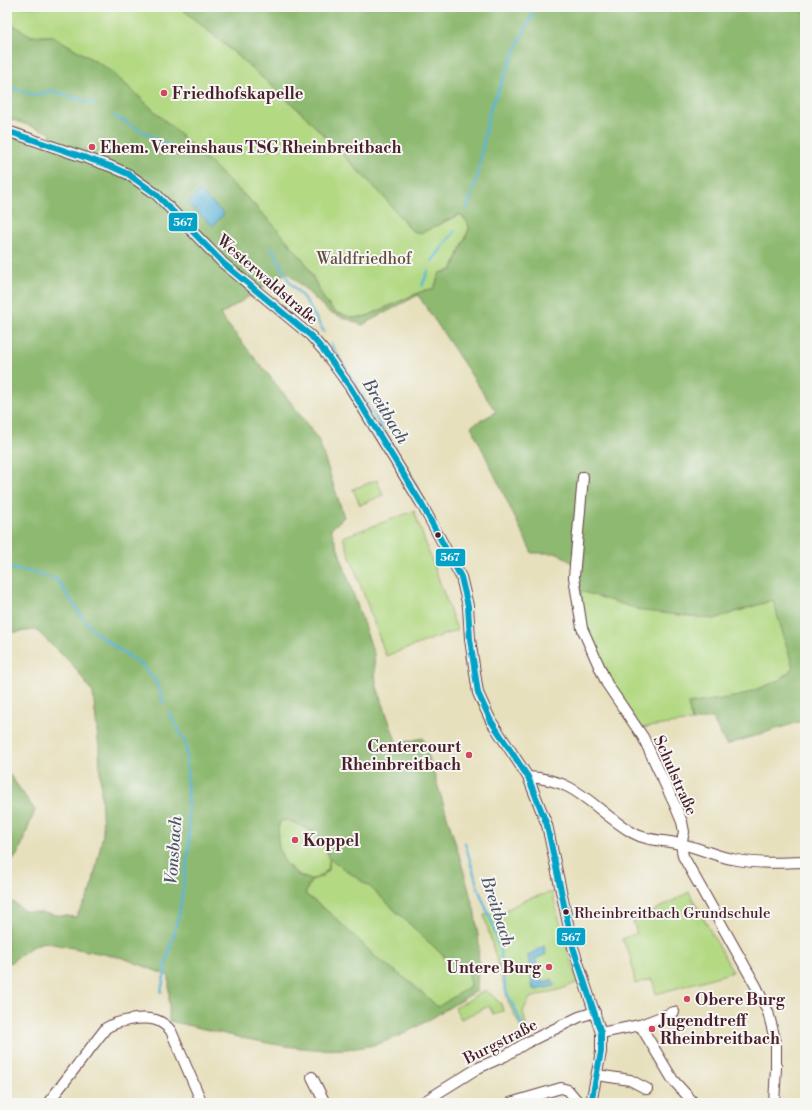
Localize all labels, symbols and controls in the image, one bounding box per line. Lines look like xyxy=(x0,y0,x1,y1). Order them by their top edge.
place label: Friedhofskapelle xyxy=(172,84,304,104)
marker: Friedhofskapelle xyxy=(159,88,169,98)
place label: Ehem. Vereinshaus TSG Rheinbreitbach xyxy=(100,138,401,158)
marker: Ehem. Vereinshaus TSG Rheinbreitbach xyxy=(87,142,97,152)
line badge: 567 xyxy=(168,212,198,232)
text: 567 xyxy=(173,216,193,230)
street label: Westerwaldstraße xyxy=(212,230,322,329)
park label: Waldfriedhof xyxy=(316,249,413,269)
water label: Breitbach xyxy=(357,374,414,449)
unlabelled marker xyxy=(433,530,443,540)
line badge: 567 xyxy=(435,548,466,567)
text: 567 xyxy=(440,551,460,565)
street label: Schulstraße xyxy=(649,732,702,818)
place label: Centercourt Rheinbreitbach xyxy=(341,737,461,775)
marker: Centercourt Rheinbreitbach xyxy=(464,750,474,760)
water label: Vonsbach xyxy=(161,815,187,885)
place label: Koppel xyxy=(303,831,360,851)
marker: Koppel xyxy=(290,835,300,845)
water label: Breitbach xyxy=(475,872,519,950)
place label: Rheinbreitbach Grundschule xyxy=(574,904,771,923)
marker: Rheinbreitbach Grundschule xyxy=(561,907,571,917)
line badge: 567 xyxy=(556,927,586,946)
text: 567 xyxy=(561,931,581,945)
place label: Untere Burg xyxy=(447,958,542,978)
marker: Untere Burg xyxy=(544,962,554,972)
place label: Obere Burg xyxy=(695,990,786,1010)
marker: Obere Burg xyxy=(682,994,692,1004)
place label: Jugendtreff Rheinbreitbach xyxy=(658,1011,780,1049)
street label: Burgstraße xyxy=(459,1015,541,1069)
marker: Jugendtreff Rheinbreitbach xyxy=(647,1024,657,1034)

